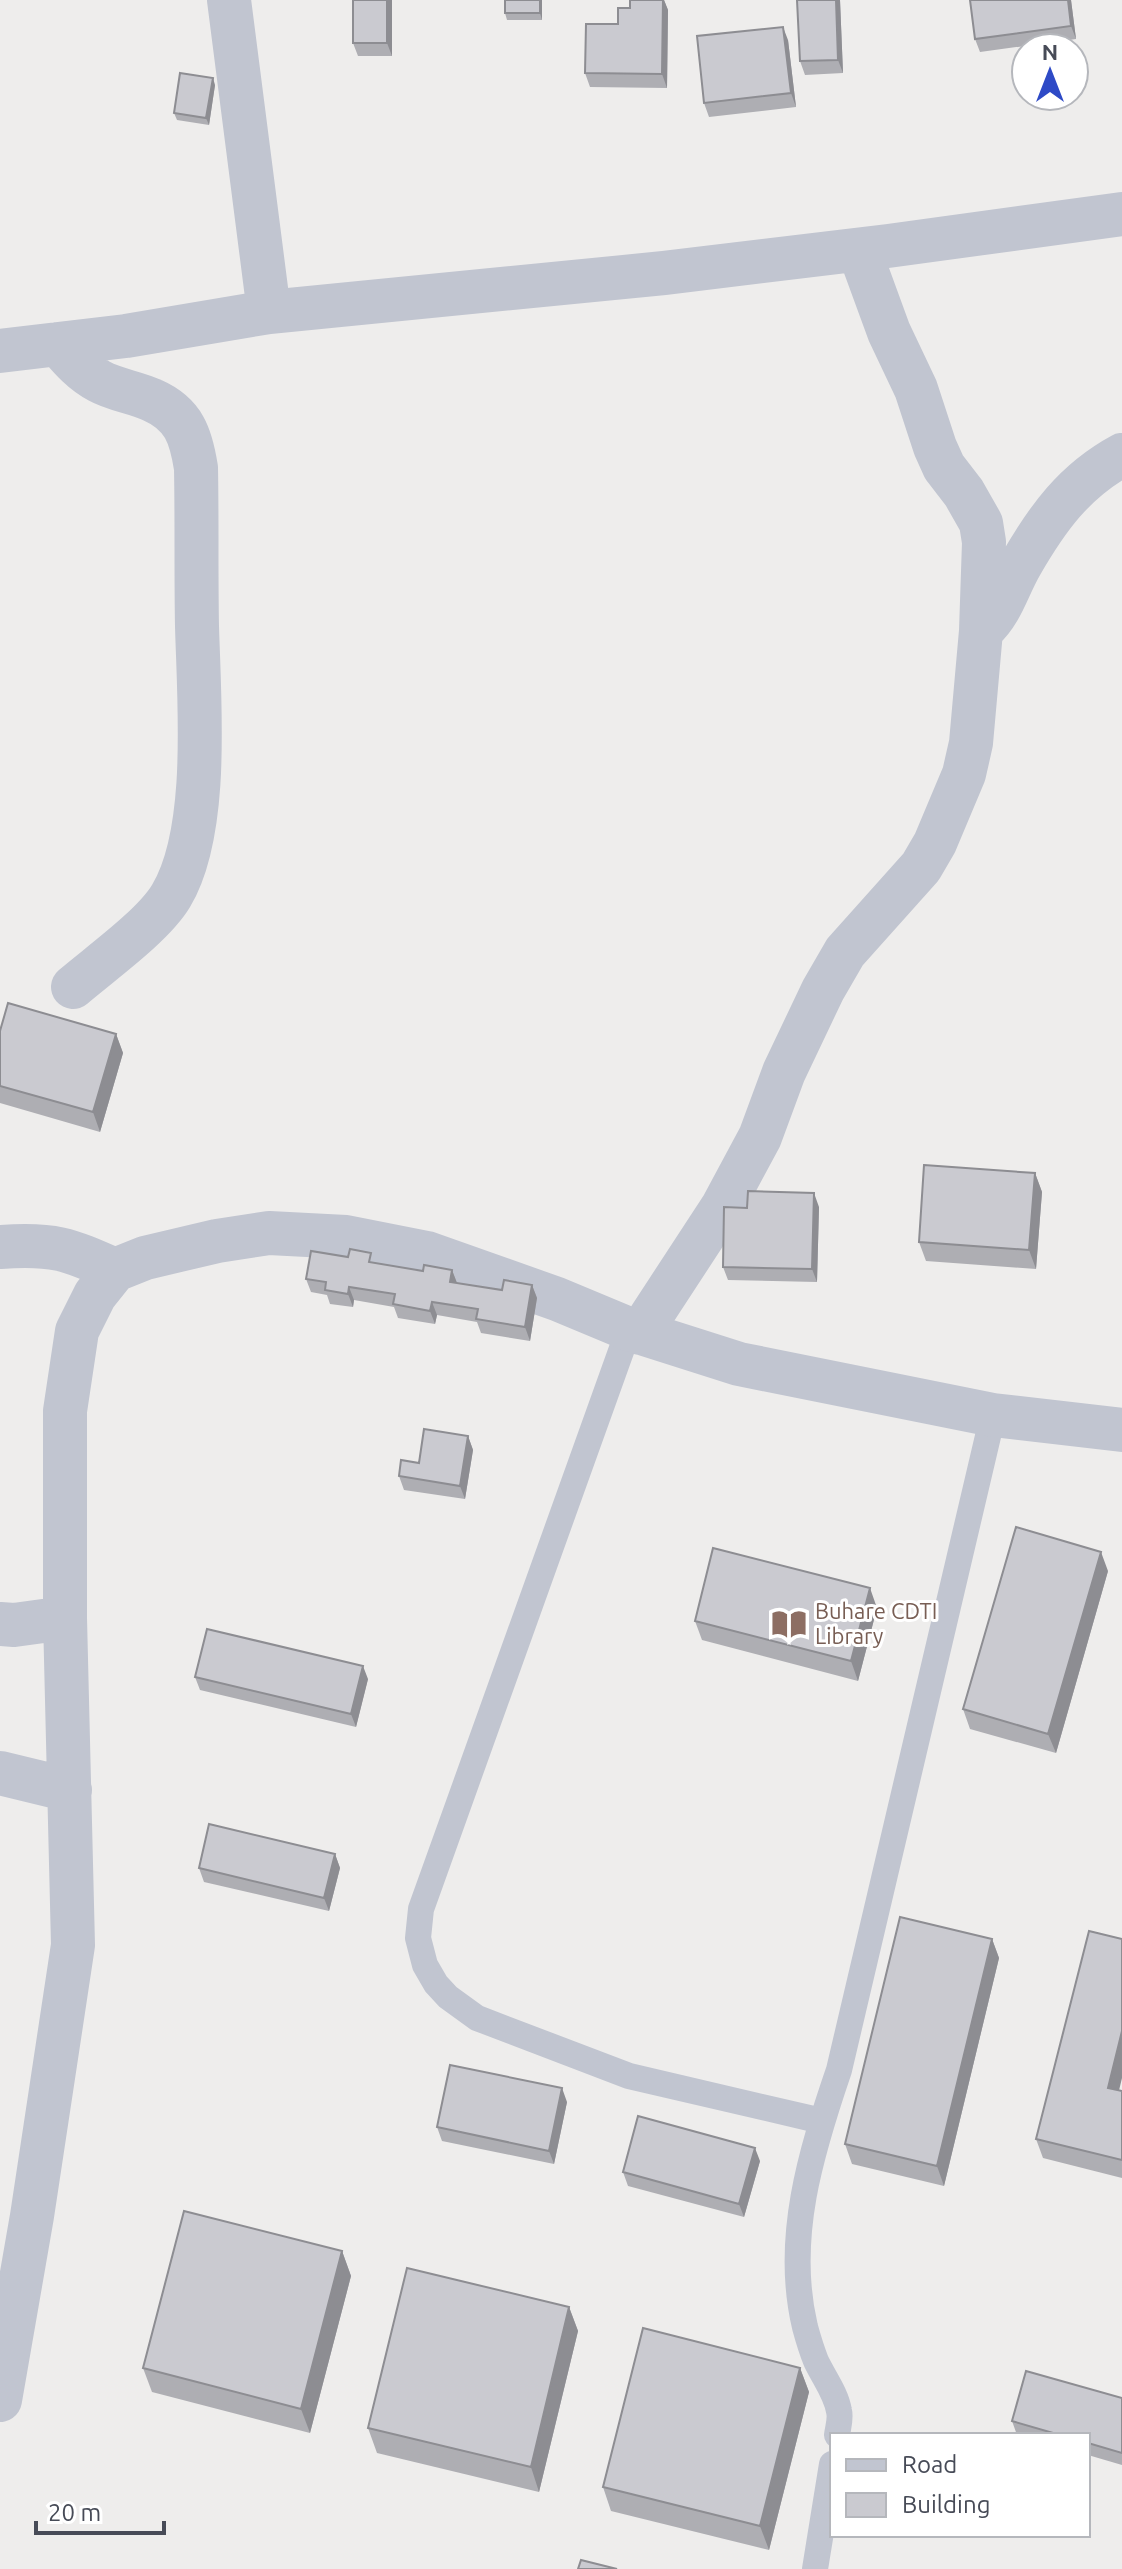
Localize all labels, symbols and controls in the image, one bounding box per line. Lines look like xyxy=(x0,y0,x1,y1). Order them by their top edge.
north arrow xyxy=(1010,32,1090,112)
text: N xyxy=(1042,39,1058,64)
place label: Buhare CDTI Library xyxy=(815,1598,937,1648)
library icon: Buhare CDTI Library xyxy=(770,1605,808,1643)
legend xyxy=(830,2433,1090,2537)
text: Road xyxy=(902,2451,957,2478)
scale bar xyxy=(36,2485,164,2535)
text: Building xyxy=(902,2491,990,2518)
text: 20 m xyxy=(48,2499,101,2526)

